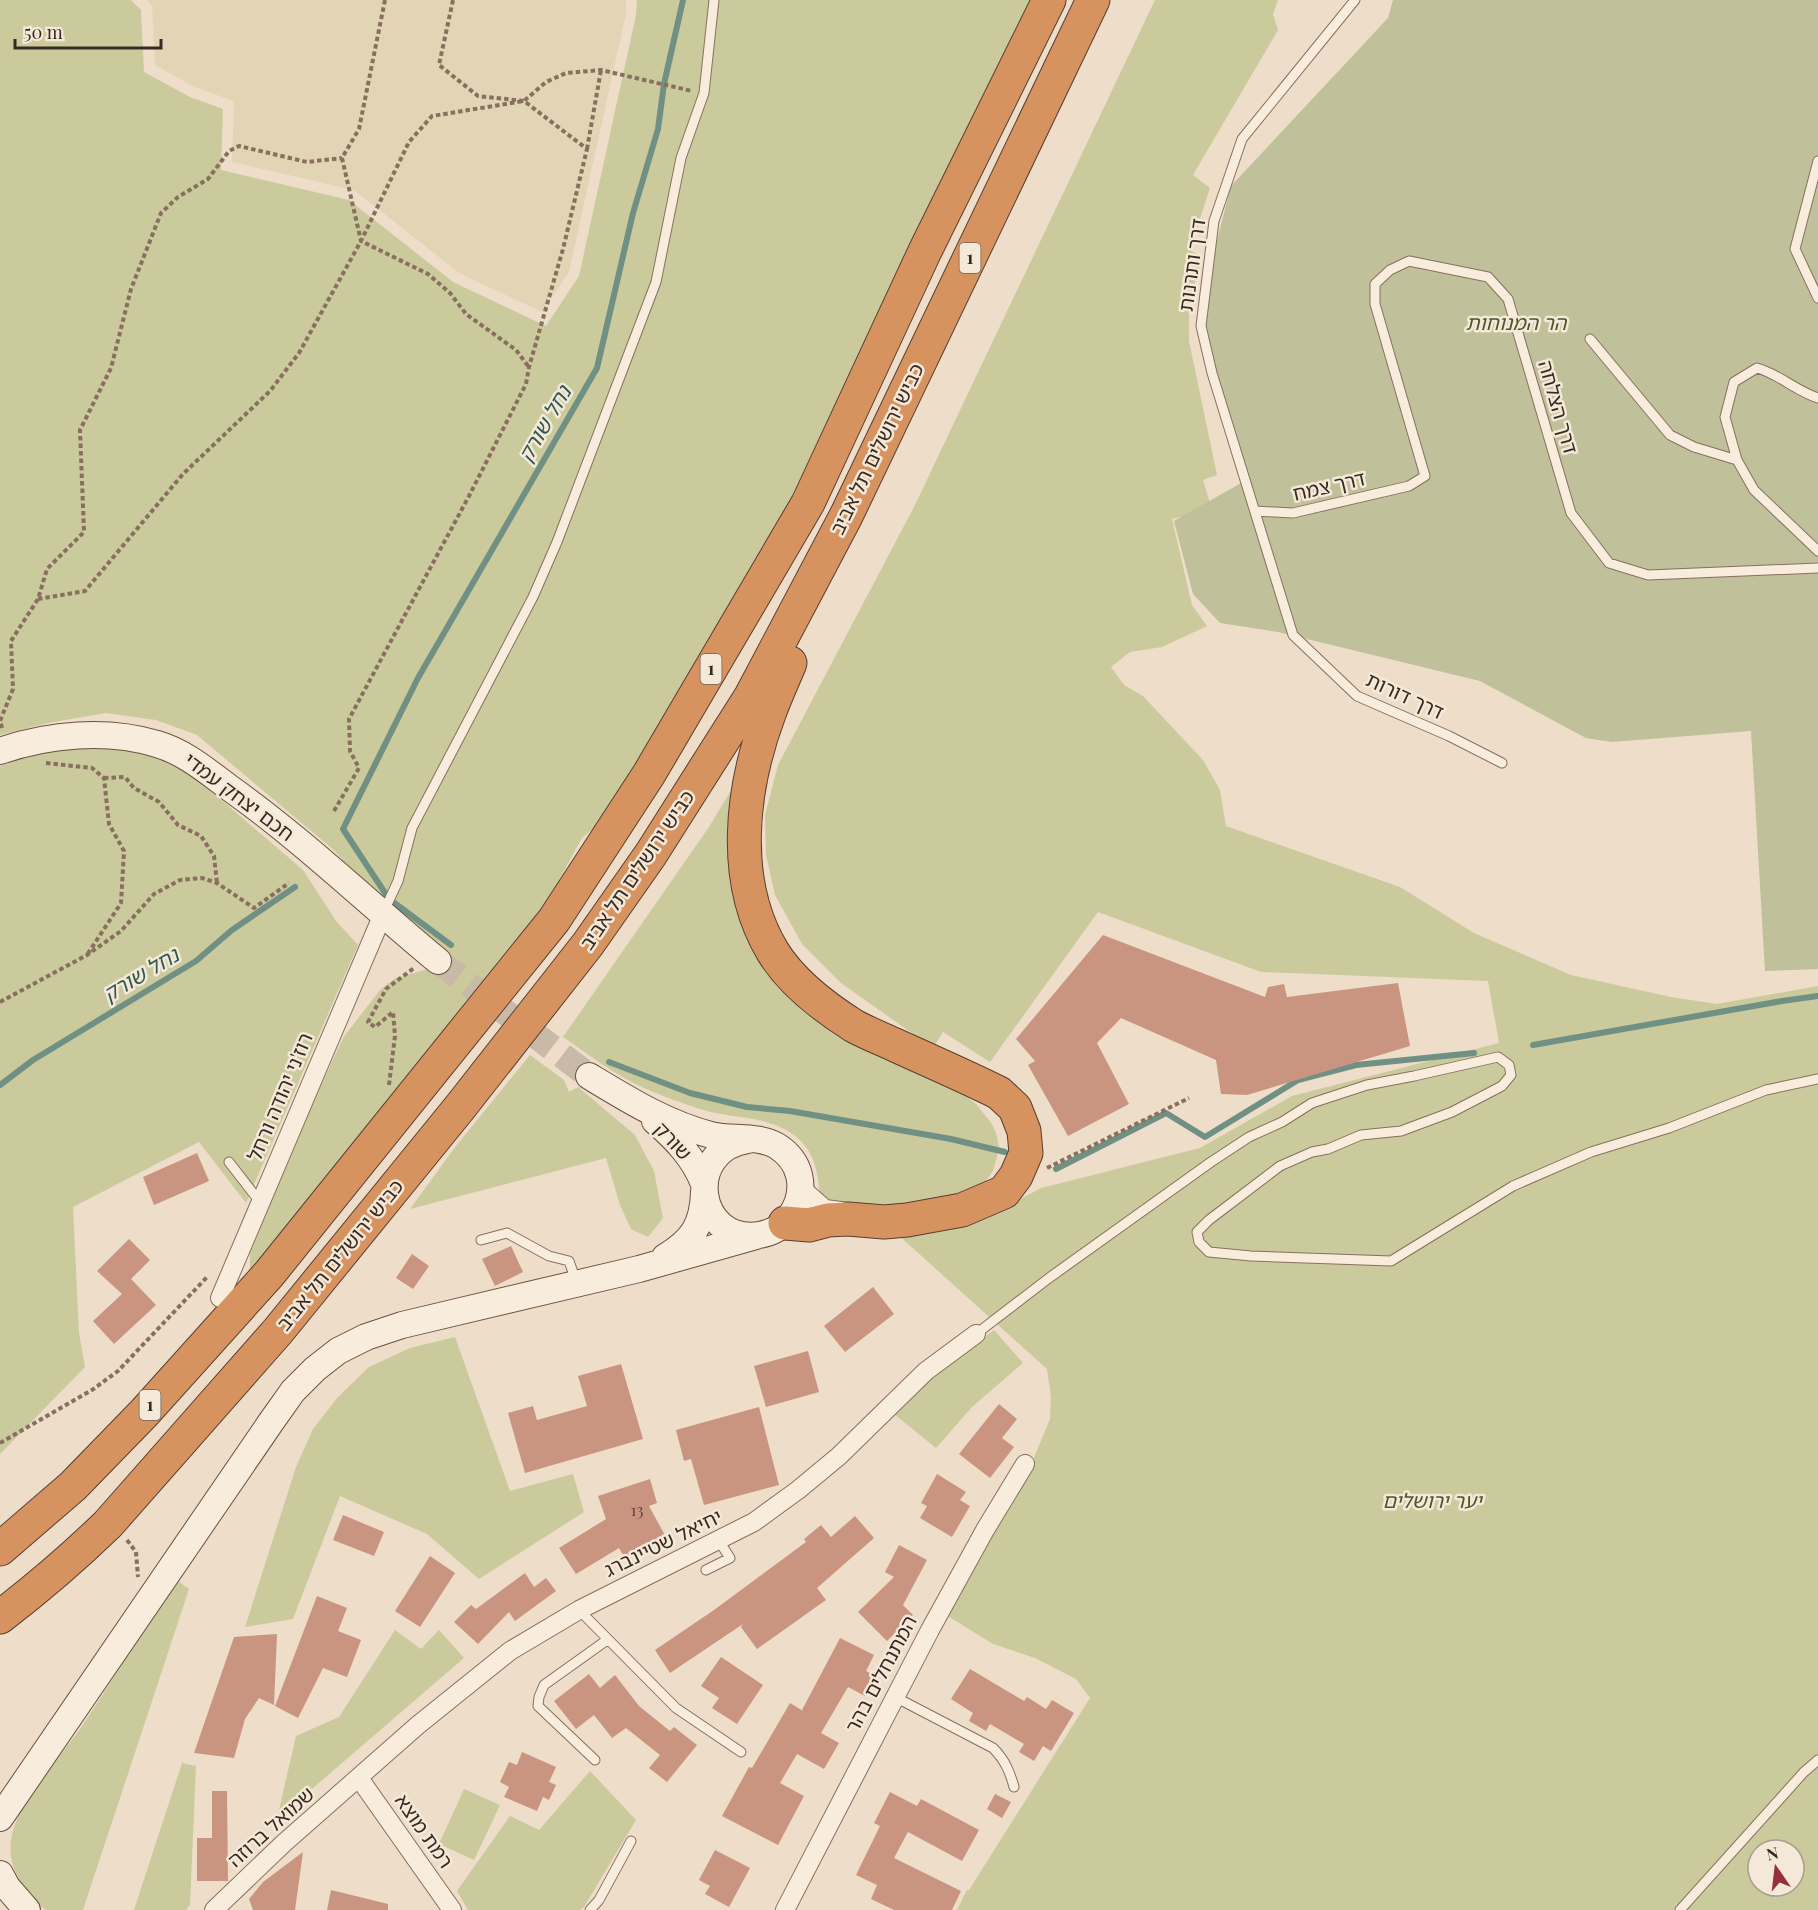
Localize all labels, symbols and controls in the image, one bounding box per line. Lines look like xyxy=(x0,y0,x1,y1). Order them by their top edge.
scale bar xyxy=(15,12,160,50)
text: 50 m xyxy=(24,20,63,44)
street label: דרך ותרנות xyxy=(1171,216,1210,313)
road number: 1 xyxy=(960,243,980,273)
park label: הר המנוחות xyxy=(1466,308,1568,335)
street label: דרך הצלחה xyxy=(1533,357,1586,457)
street label: כביש ירושלים תל אביב xyxy=(822,358,929,538)
water label: נחל שורק xyxy=(510,378,577,466)
street label: דרך צמח xyxy=(1290,463,1368,506)
road number: 1 xyxy=(700,654,722,684)
street label: דרך דורות xyxy=(1362,665,1449,724)
street label: חכם יצחק עמדי xyxy=(179,745,301,846)
street label: כביש ירושלים תל אביב xyxy=(572,784,699,954)
water label: נחל שורק xyxy=(97,939,185,1007)
street label: רוז'ני יהודה ורחל xyxy=(239,1028,318,1165)
street label: שורק xyxy=(649,1115,699,1165)
street label: כביש ירושלים תל אביב xyxy=(269,1173,408,1335)
road number: 1 xyxy=(140,1390,160,1420)
park label: יער ירושלים xyxy=(1382,1486,1484,1513)
house number: 13 xyxy=(631,1499,643,1520)
street label: יחיאל שטיינברג xyxy=(599,1501,726,1582)
street label: המתנחלים בהר xyxy=(837,1610,922,1737)
street label: שמואל ברוזה xyxy=(221,1780,319,1872)
street label: רמת מוצא xyxy=(390,1788,461,1873)
north arrow xyxy=(1746,1838,1806,1898)
text: N xyxy=(1764,1841,1781,1865)

